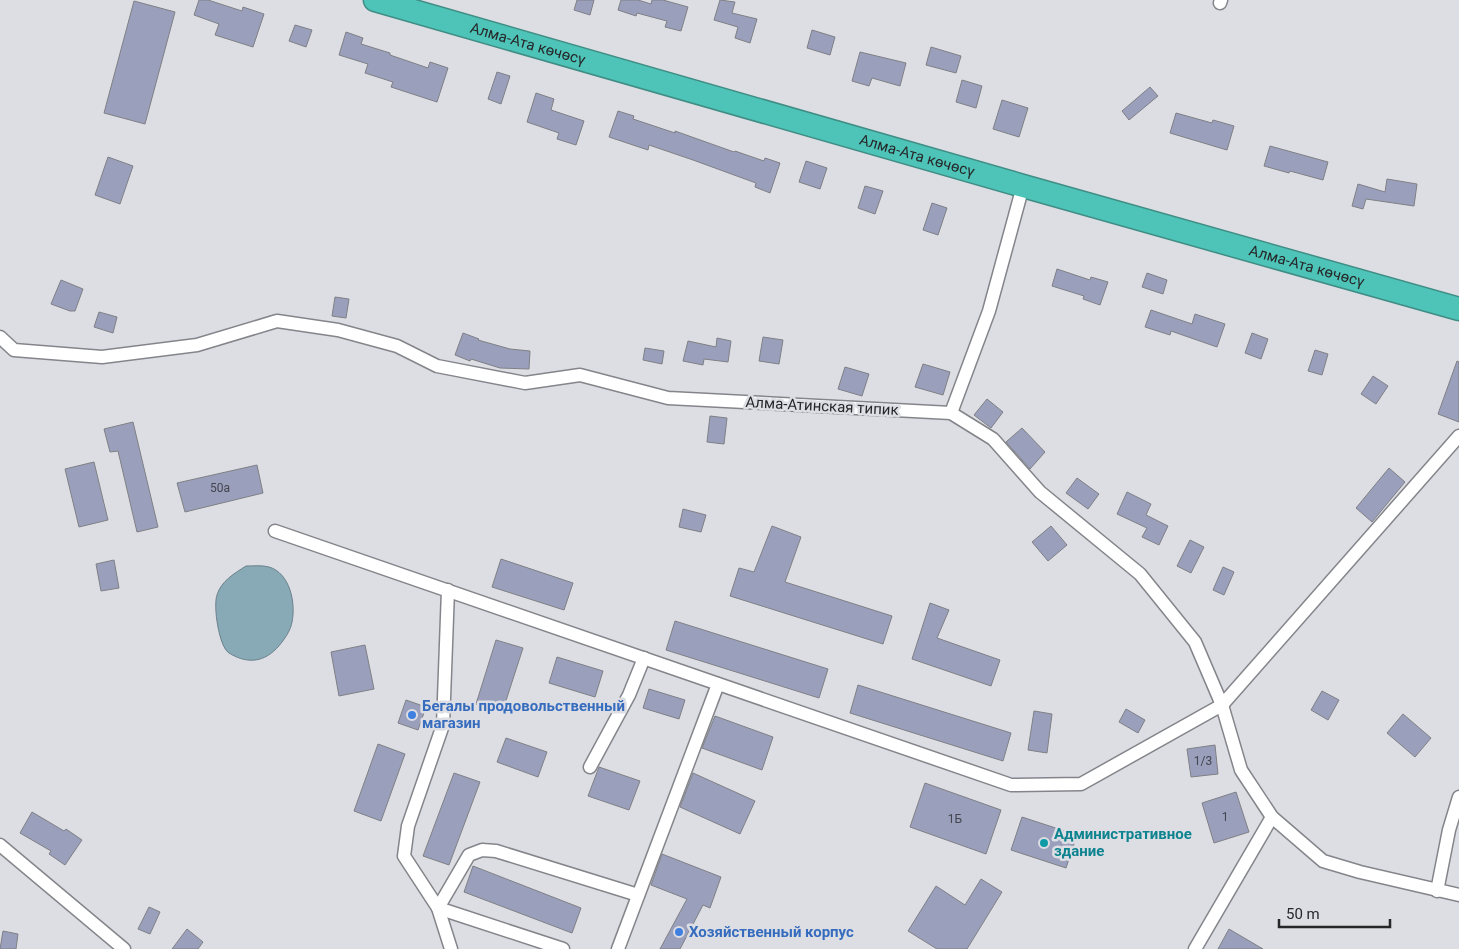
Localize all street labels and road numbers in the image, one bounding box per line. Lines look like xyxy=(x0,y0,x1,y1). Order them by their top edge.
street label: Алма-Ата көчөсү xyxy=(468,19,588,69)
street label: Алма-Ата көчөсү xyxy=(857,131,977,181)
street label: Алма-Ата көчөсү xyxy=(1247,241,1367,291)
street label: Алма-Атинская типик xyxy=(745,393,899,419)

